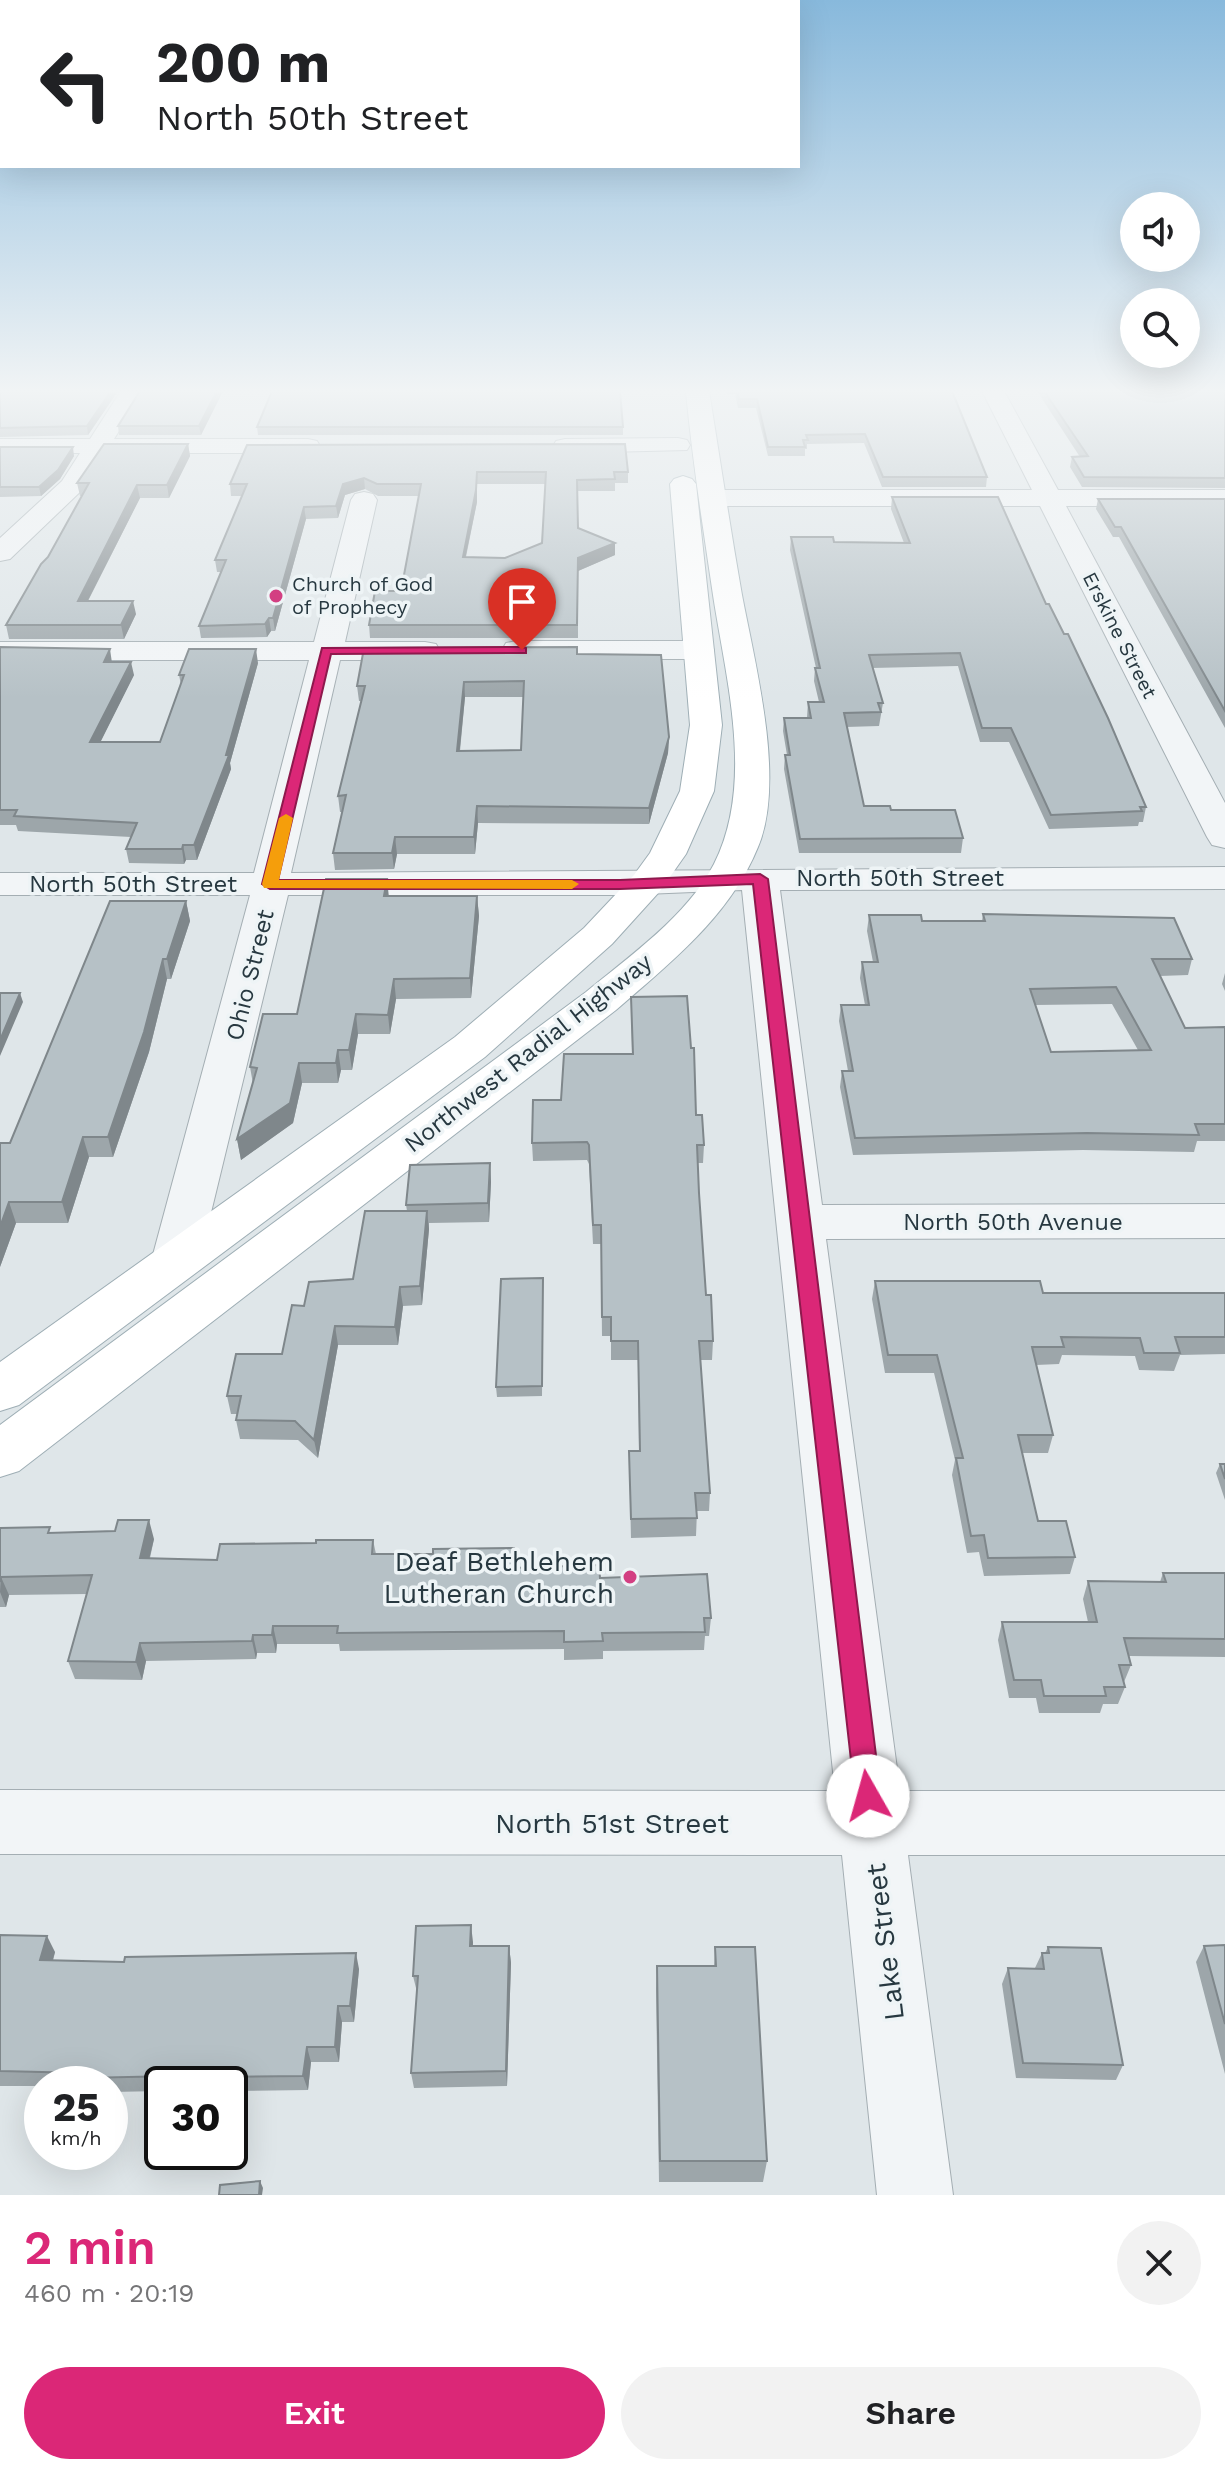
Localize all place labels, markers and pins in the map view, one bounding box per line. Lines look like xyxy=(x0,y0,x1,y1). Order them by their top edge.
pin xyxy=(488,568,556,650)
place label: Church of God of Prophecy xyxy=(292,572,433,619)
marker: Church of God of Prophecy xyxy=(267,587,285,605)
place label: Deaf Bethlehem Lutheran Church xyxy=(384,1545,614,1610)
marker: Deaf Bethlehem Lutheran Church xyxy=(621,1568,639,1586)

